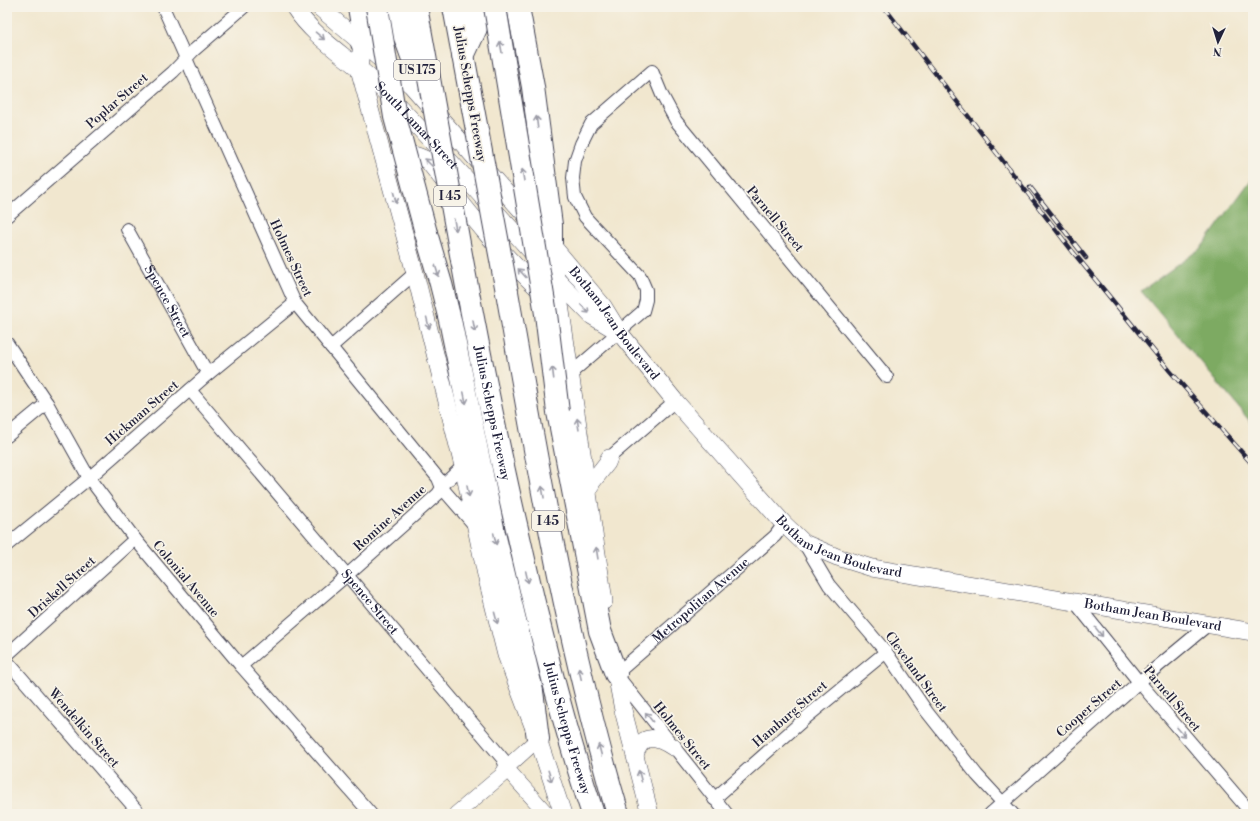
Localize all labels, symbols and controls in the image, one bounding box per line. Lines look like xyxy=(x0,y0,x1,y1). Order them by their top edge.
north arrow xyxy=(1198,22,1238,62)
street label: Julius Schepps Freeway xyxy=(450,24,490,164)
one-way arrow xyxy=(315,32,325,41)
one-way arrow xyxy=(497,41,505,54)
text: N xyxy=(1212,44,1222,58)
road number: US 175 xyxy=(394,60,440,80)
street label: Poplar Street xyxy=(83,69,152,132)
street label: South Lamar Street xyxy=(372,78,462,173)
one-way arrow xyxy=(533,116,541,129)
one-way arrow xyxy=(424,158,433,168)
one-way arrow xyxy=(519,169,527,182)
street label: Parnell Street xyxy=(743,183,807,255)
road number: I 45 xyxy=(434,186,466,206)
one-way arrow xyxy=(392,191,399,204)
street label: Holmes Street xyxy=(266,217,316,299)
one-way arrow xyxy=(452,218,460,231)
street label: Spence Street xyxy=(141,262,194,341)
street label: Botham Jean Boulevard xyxy=(565,263,663,384)
one-way arrow xyxy=(434,264,441,277)
one-way arrow xyxy=(517,268,526,278)
one-way arrow xyxy=(580,304,590,314)
one-way arrow xyxy=(425,317,432,330)
one-way arrow xyxy=(470,319,478,332)
street label: Julius Schepps Freeway xyxy=(470,343,514,483)
one-way arrow xyxy=(549,367,557,380)
street label: Hickman Street xyxy=(102,377,182,449)
one-way arrow xyxy=(462,391,470,404)
one-way arrow xyxy=(574,418,582,431)
street label: Romine Avenue xyxy=(351,481,430,555)
one-way arrow xyxy=(464,484,472,497)
one-way arrow xyxy=(539,486,547,499)
road number: I 45 xyxy=(532,511,564,531)
street label: Botham Jean Boulevard xyxy=(772,512,904,581)
one-way arrow xyxy=(491,532,499,545)
street label: Colonial Avenue xyxy=(149,537,223,621)
one-way arrow xyxy=(593,547,601,560)
street label: Driskell Street xyxy=(25,552,99,621)
street label: Metropolitan Avenue xyxy=(649,554,753,647)
street label: Spence Street xyxy=(338,566,402,638)
one-way arrow xyxy=(524,570,532,583)
street label: Botham Jean Boulevard xyxy=(1082,596,1223,635)
one-way arrow xyxy=(493,611,500,624)
one-way arrow xyxy=(1094,626,1103,637)
street label: Cleveland Street xyxy=(881,629,951,716)
street label: Julius Schepps Freeway xyxy=(540,659,594,797)
street label: Parnell Street xyxy=(1140,663,1204,735)
one-way arrow xyxy=(576,668,584,681)
street label: Cooper Street xyxy=(1053,675,1125,741)
street label: Hamburg Street xyxy=(749,677,831,751)
street label: Wendelkin Street xyxy=(45,684,123,771)
street label: Holmes Street xyxy=(650,699,715,774)
one-way arrow xyxy=(644,711,653,722)
one-way arrow xyxy=(1177,726,1186,737)
one-way arrow xyxy=(595,743,603,756)
one-way arrow xyxy=(547,769,555,781)
one-way arrow xyxy=(636,770,643,783)

